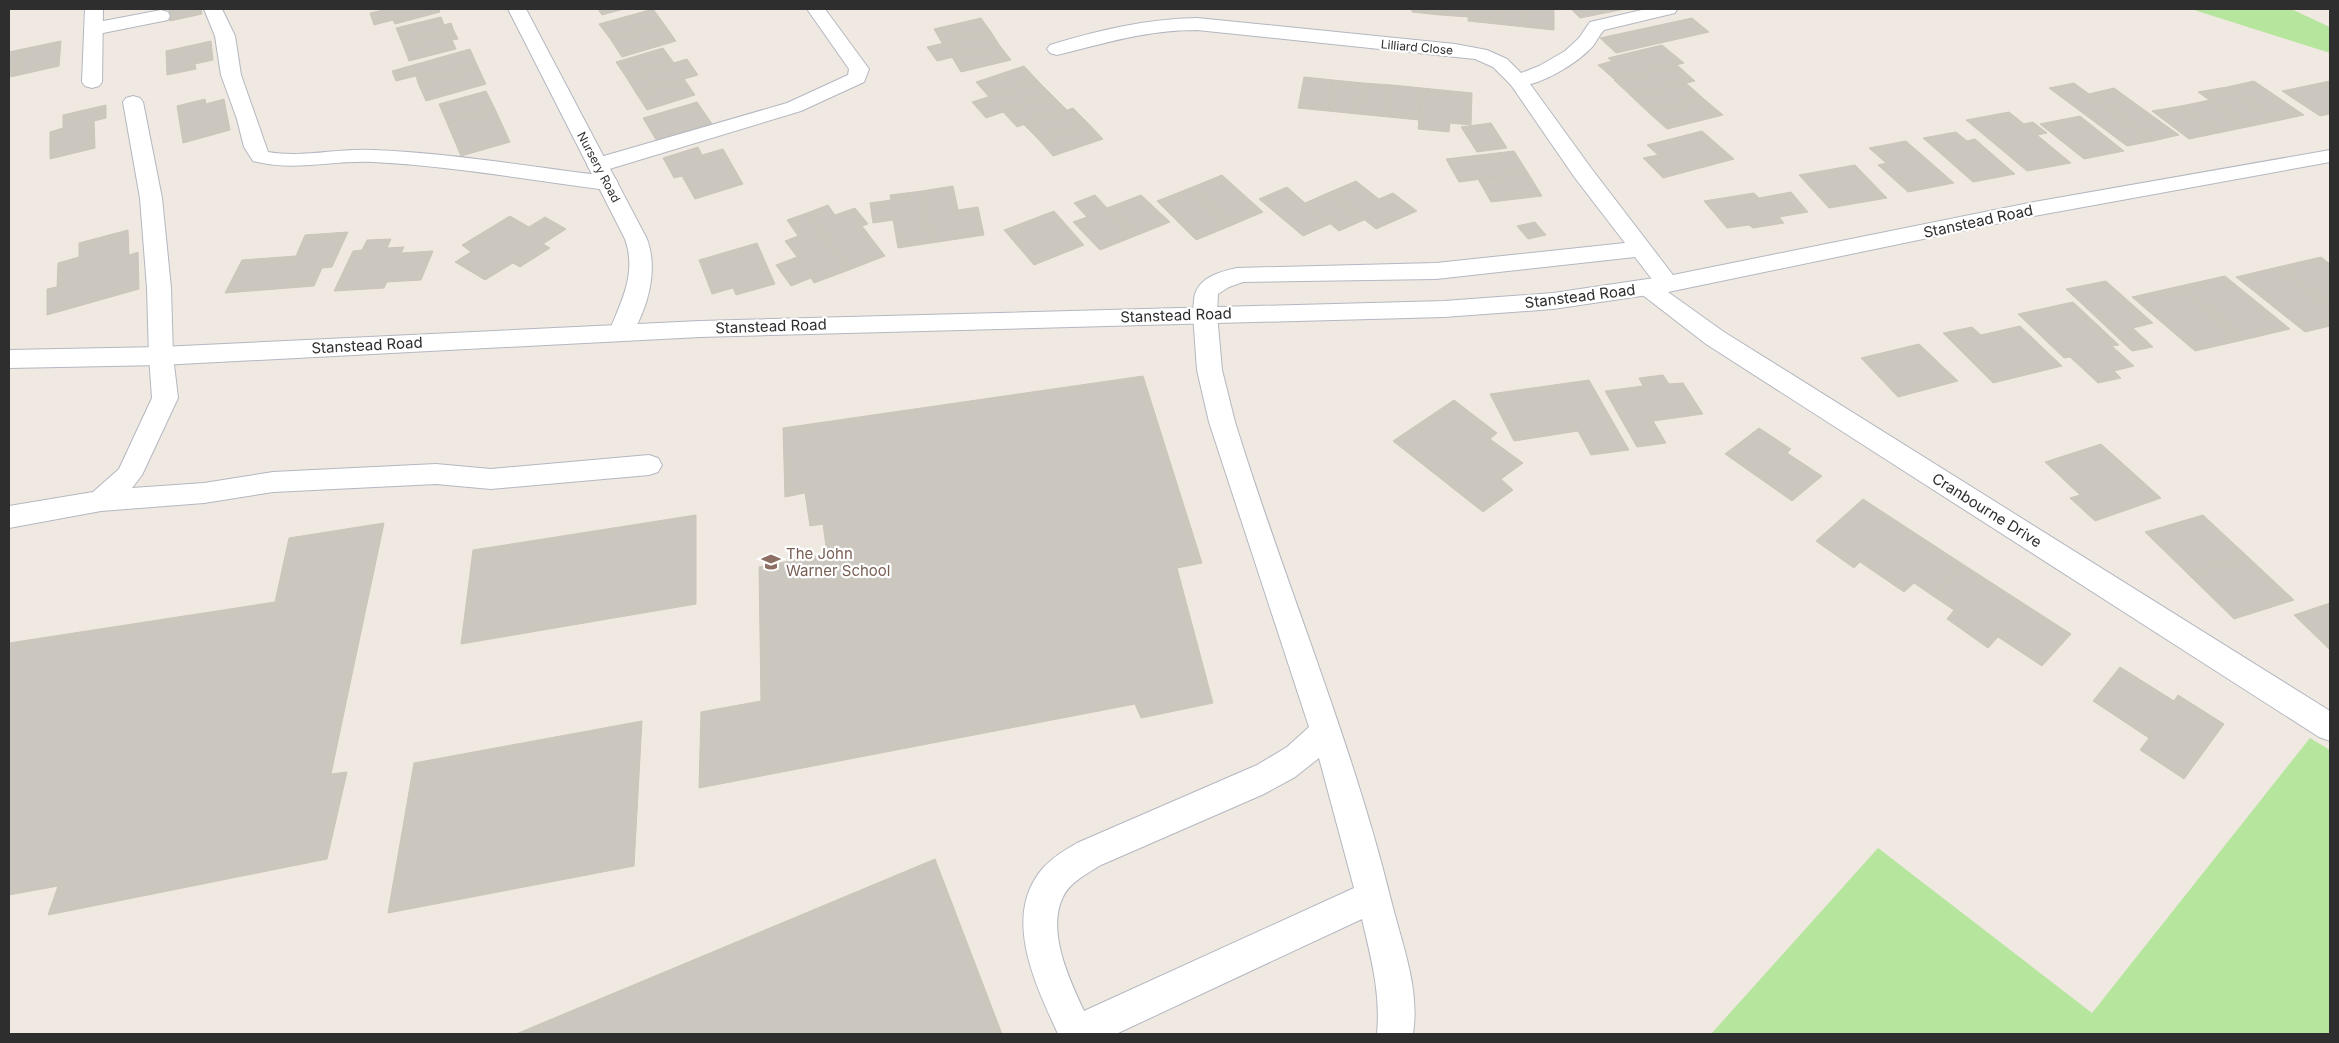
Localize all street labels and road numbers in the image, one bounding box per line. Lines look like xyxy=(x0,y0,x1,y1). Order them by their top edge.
street label: Lilliard Close xyxy=(1380,36,1454,58)
street label: Nursery Road xyxy=(574,129,624,205)
street label: Stanstead Road xyxy=(1922,200,2034,242)
street label: Stanstead Road xyxy=(1524,280,1636,312)
street label: Stanstead Road xyxy=(1120,304,1232,326)
street label: Stanstead Road xyxy=(715,315,827,337)
street label: Stanstead Road xyxy=(311,333,423,357)
street label: Cranbourne Drive xyxy=(1929,469,2045,551)

